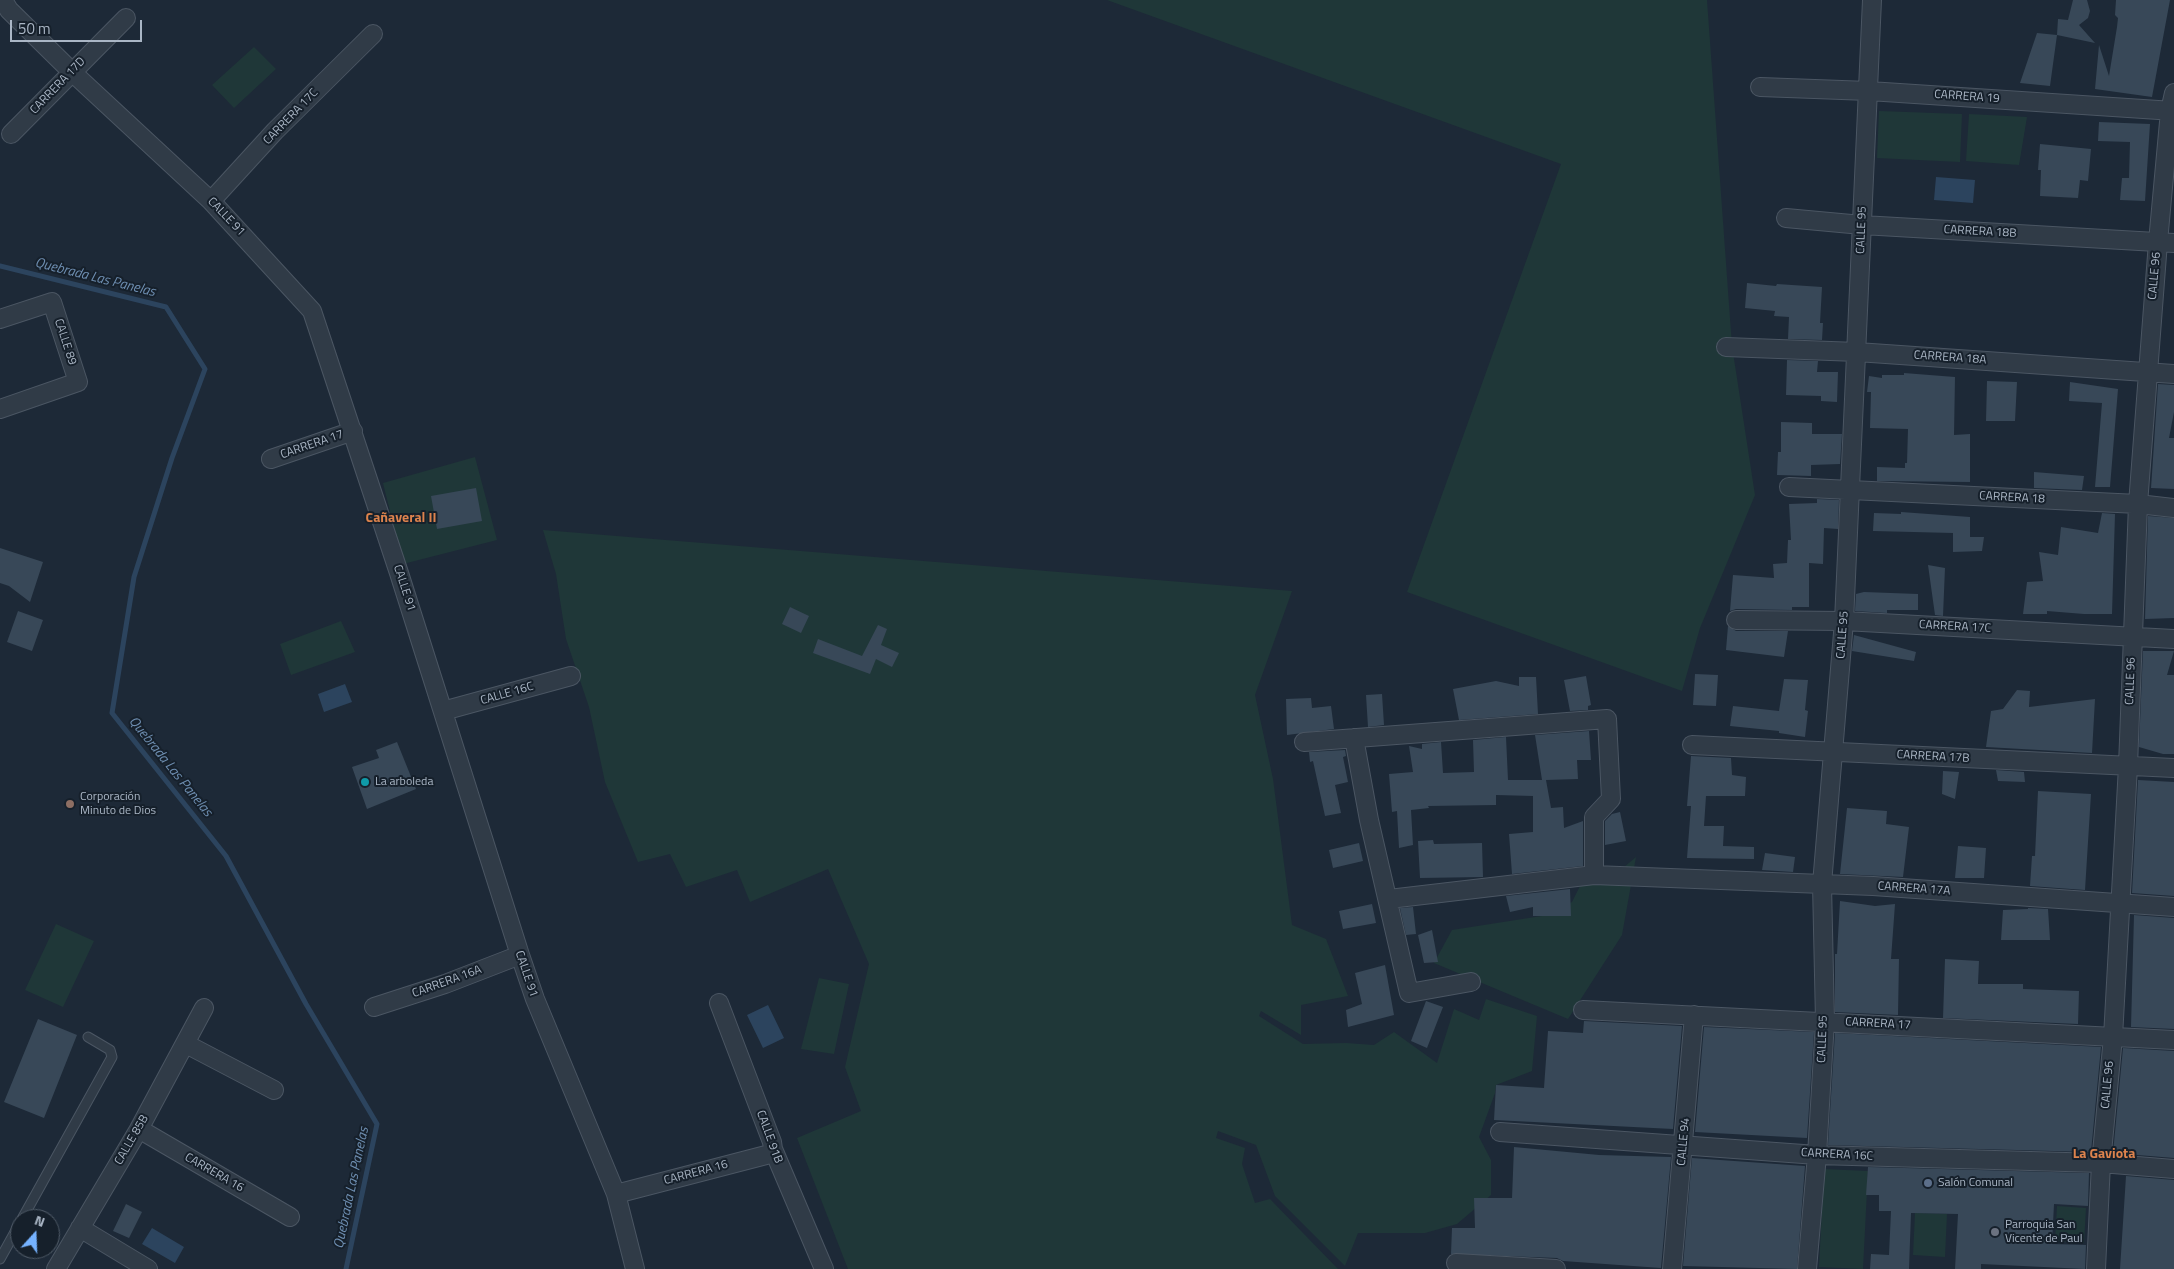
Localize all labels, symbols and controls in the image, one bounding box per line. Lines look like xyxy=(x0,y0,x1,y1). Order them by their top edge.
scale bar xyxy=(12,10,145,42)
text: 50 m xyxy=(18,17,51,40)
street label: CARRERA 17D xyxy=(27,55,89,117)
street label: CARRERA 17C xyxy=(261,86,321,148)
street label: CARRERA 19 xyxy=(1934,88,2000,106)
street label: CALLE 91 xyxy=(204,195,248,239)
street label: CALLE 95 xyxy=(1854,206,1870,254)
street label: CARRERA 18B xyxy=(1943,223,2017,241)
street label: CALLE 96 xyxy=(2146,252,2164,300)
water label: Quebrada Las Panelas xyxy=(33,255,157,301)
street label: CALLE 89 xyxy=(51,317,79,367)
street label: CARRERA 18A xyxy=(1913,348,1987,368)
street label: CARRERA 17 xyxy=(279,428,345,462)
street label: CARRERA 18 xyxy=(1979,489,2045,507)
district label: Cañaveral II xyxy=(366,511,436,527)
street label: CALLE 91 xyxy=(390,563,418,613)
street label: CALLE 95 xyxy=(1834,611,1852,659)
street label: CARRERA 17C xyxy=(1919,618,1991,636)
street label: CALLE 96 xyxy=(2123,657,2139,705)
street label: CALLE 16C xyxy=(479,680,535,708)
water label: Quebrada Las Panelas xyxy=(125,714,215,820)
street label: CARRERA 17B xyxy=(1896,748,1970,766)
place label: La arboleda xyxy=(375,775,433,789)
marker: La arboleda xyxy=(359,776,371,788)
place label: Corporación Minuto de Dios xyxy=(80,790,156,818)
marker: Corporación Minuto de Dios xyxy=(64,798,76,810)
street label: CARRERA 17A xyxy=(1877,879,1951,899)
street label: CALLE 91 xyxy=(511,949,541,999)
street label: CARRERA 16A xyxy=(410,963,484,1001)
street label: CALLE 95 xyxy=(1815,1015,1831,1063)
street label: CARRERA 17 xyxy=(1845,1015,1911,1033)
street label: CALLE 96 xyxy=(2099,1061,2117,1109)
street label: CALLE 91B xyxy=(753,1109,785,1165)
street label: CALLE 85B xyxy=(112,1112,152,1168)
street label: CALLE 94 xyxy=(1675,1118,1693,1166)
water label: Quebrada Las Panelas xyxy=(331,1126,373,1250)
street label: CARRERA 16C xyxy=(1801,1146,1873,1164)
district label: La Gaviota xyxy=(2073,1147,2135,1163)
street label: CARRERA 16 xyxy=(182,1150,246,1196)
street label: CARRERA 16 xyxy=(662,1158,730,1188)
place label: Salón Comunal xyxy=(1938,1176,2013,1190)
marker: Salón Comunal xyxy=(1922,1177,1934,1189)
north arrow xyxy=(10,1209,60,1259)
text: N xyxy=(32,1209,48,1232)
place label: Parroquia San Vicente de Paul xyxy=(2005,1218,2082,1246)
marker: Parroquia San Vicente de Paul xyxy=(1989,1226,2001,1238)

